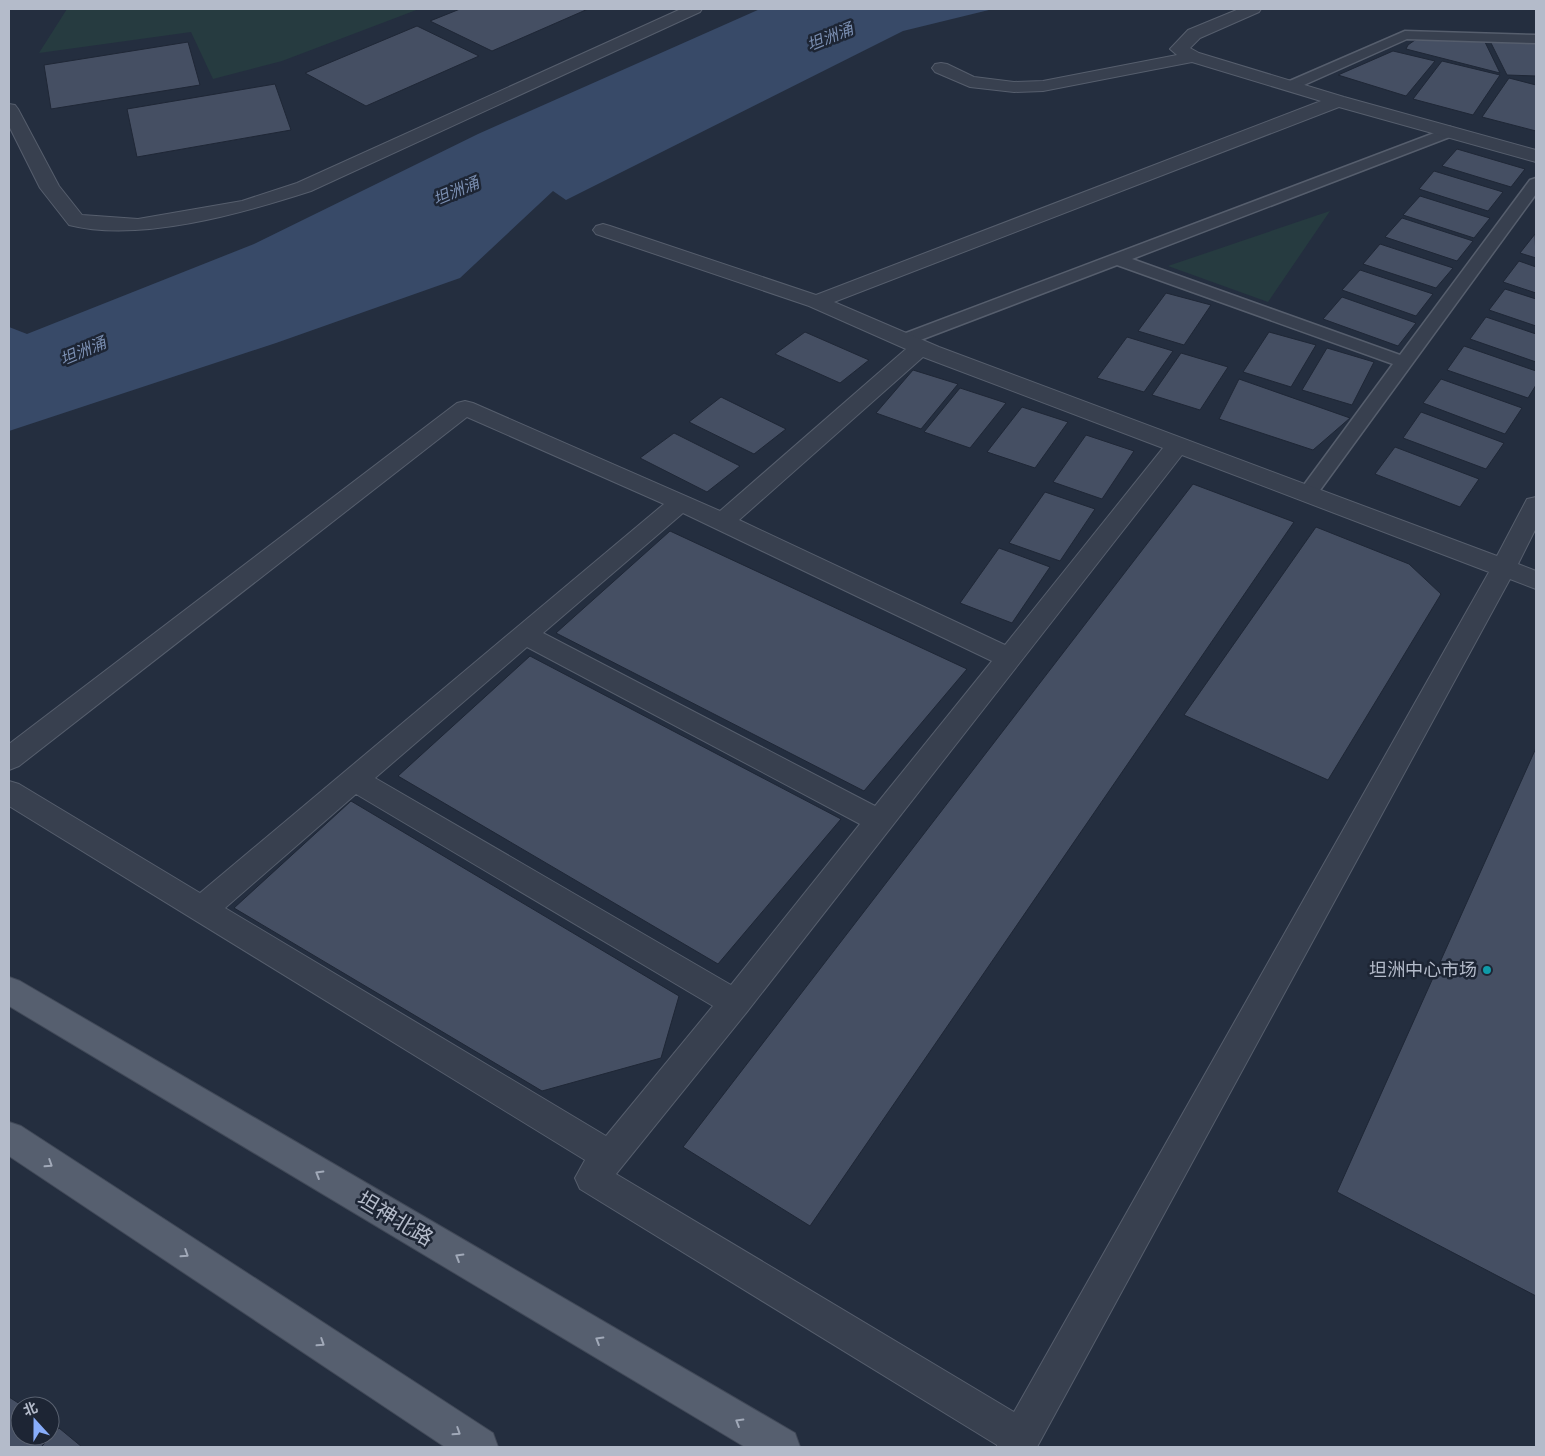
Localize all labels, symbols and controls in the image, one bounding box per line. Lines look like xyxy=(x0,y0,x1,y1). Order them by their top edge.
water label: 坦洲涌 xyxy=(804,18,858,55)
water label: 坦洲涌 xyxy=(430,172,484,209)
water label: 坦洲涌 xyxy=(57,332,111,369)
place label: 坦洲中心市场 xyxy=(1369,959,1477,981)
marker: 坦洲中心市场 xyxy=(1481,964,1493,976)
one-way arrow xyxy=(44,1158,53,1167)
one-way arrow xyxy=(316,1171,325,1181)
street label: 坦神北路 xyxy=(352,1186,438,1252)
one-way arrow xyxy=(180,1247,189,1257)
one-way arrow xyxy=(455,1253,464,1263)
one-way arrow xyxy=(595,1336,604,1346)
one-way arrow xyxy=(315,1337,325,1346)
north arrow xyxy=(10,1396,60,1446)
text: 北 xyxy=(21,1399,40,1420)
one-way arrow xyxy=(735,1419,744,1429)
one-way arrow xyxy=(451,1426,460,1436)

